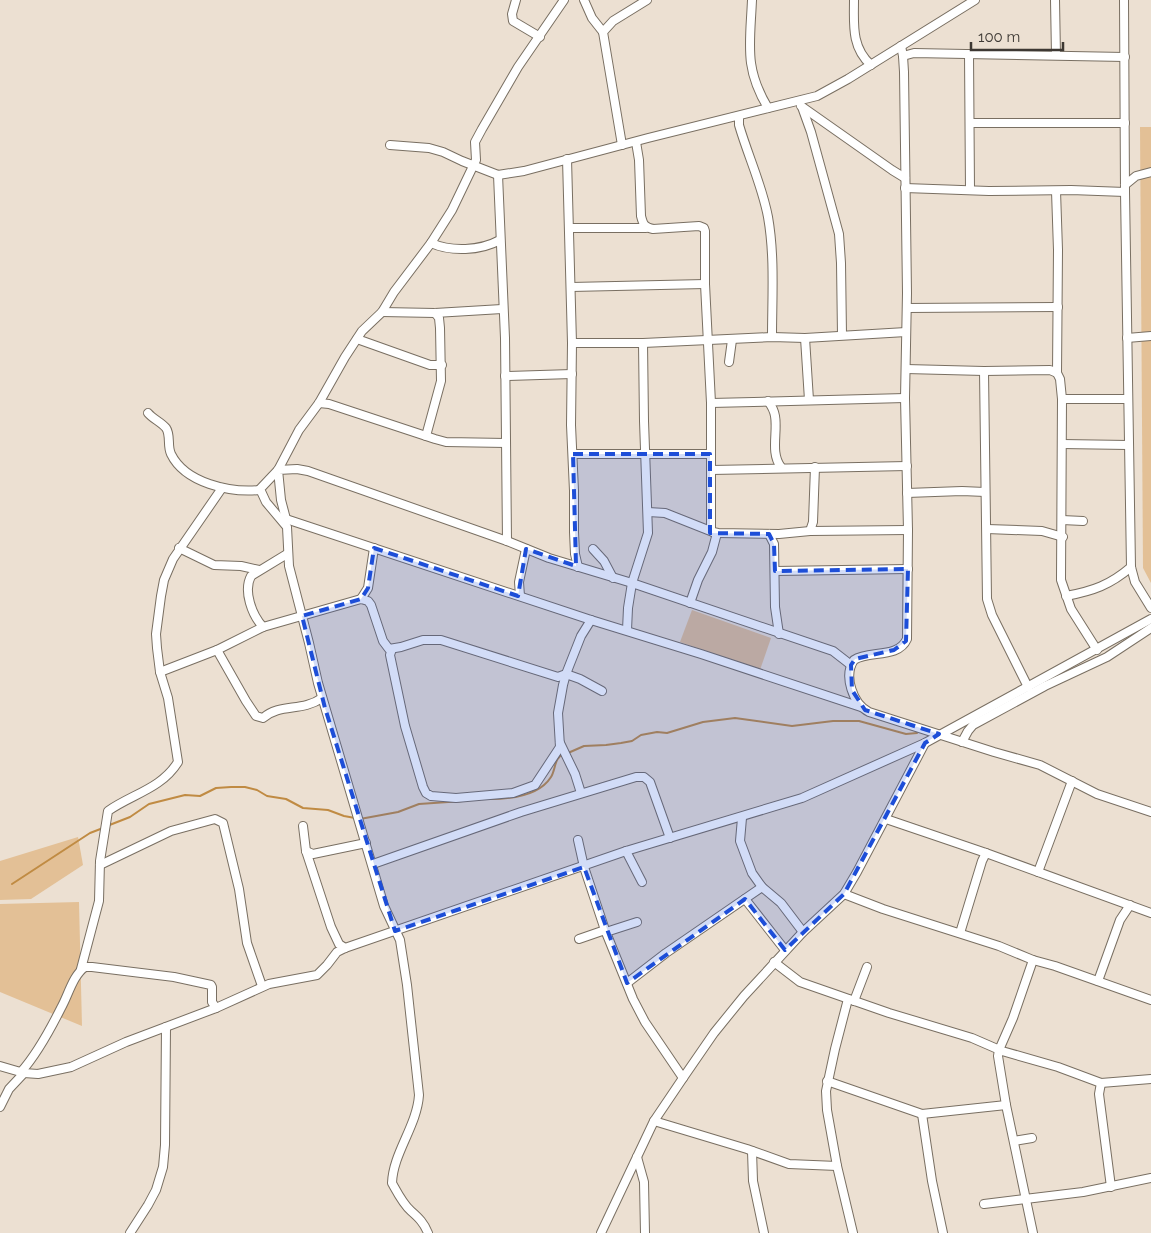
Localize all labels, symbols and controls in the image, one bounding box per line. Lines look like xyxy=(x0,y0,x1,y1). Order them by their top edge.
scale bar xyxy=(971,20,1064,52)
text: 100 m xyxy=(978,28,1020,46)

